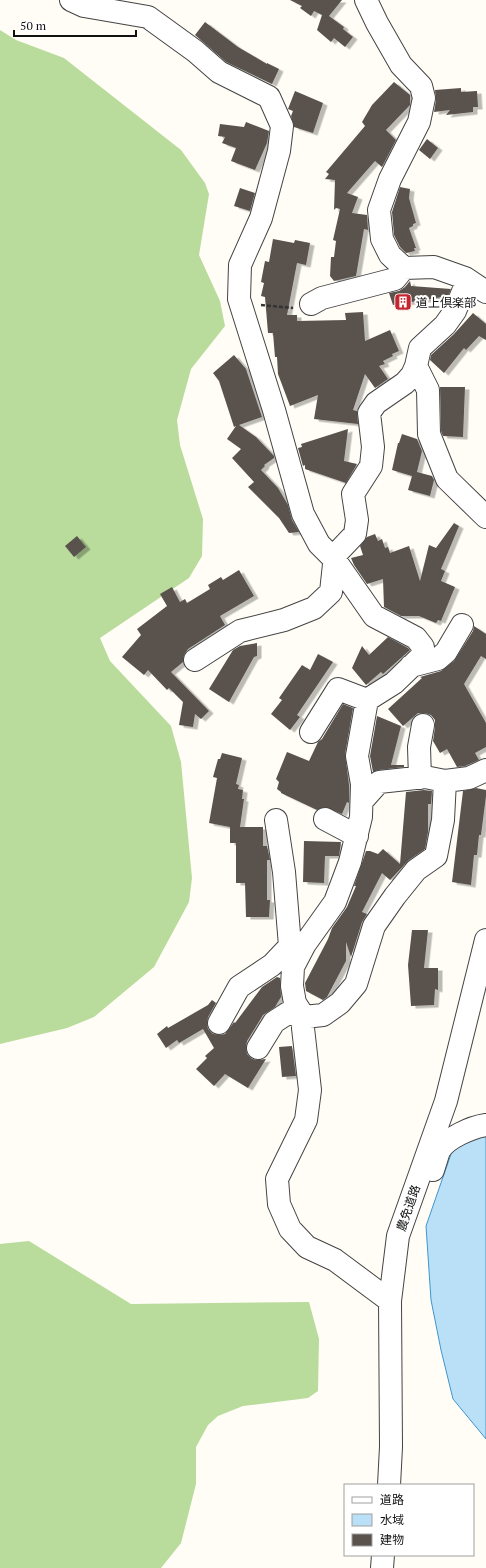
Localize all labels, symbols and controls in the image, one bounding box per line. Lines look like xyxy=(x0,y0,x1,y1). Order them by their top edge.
scale bar xyxy=(14,12,136,38)
text: 50 m xyxy=(20,18,47,33)
building icon: 道上倶楽部 xyxy=(393,292,413,312)
place label: 道上倶楽部 xyxy=(416,295,476,310)
street label: 農免道路 xyxy=(393,1183,423,1233)
legend xyxy=(344,1484,474,1556)
text: 道路 xyxy=(380,1492,404,1507)
text: 水域 xyxy=(380,1512,404,1527)
text: 建物 xyxy=(380,1532,404,1547)

